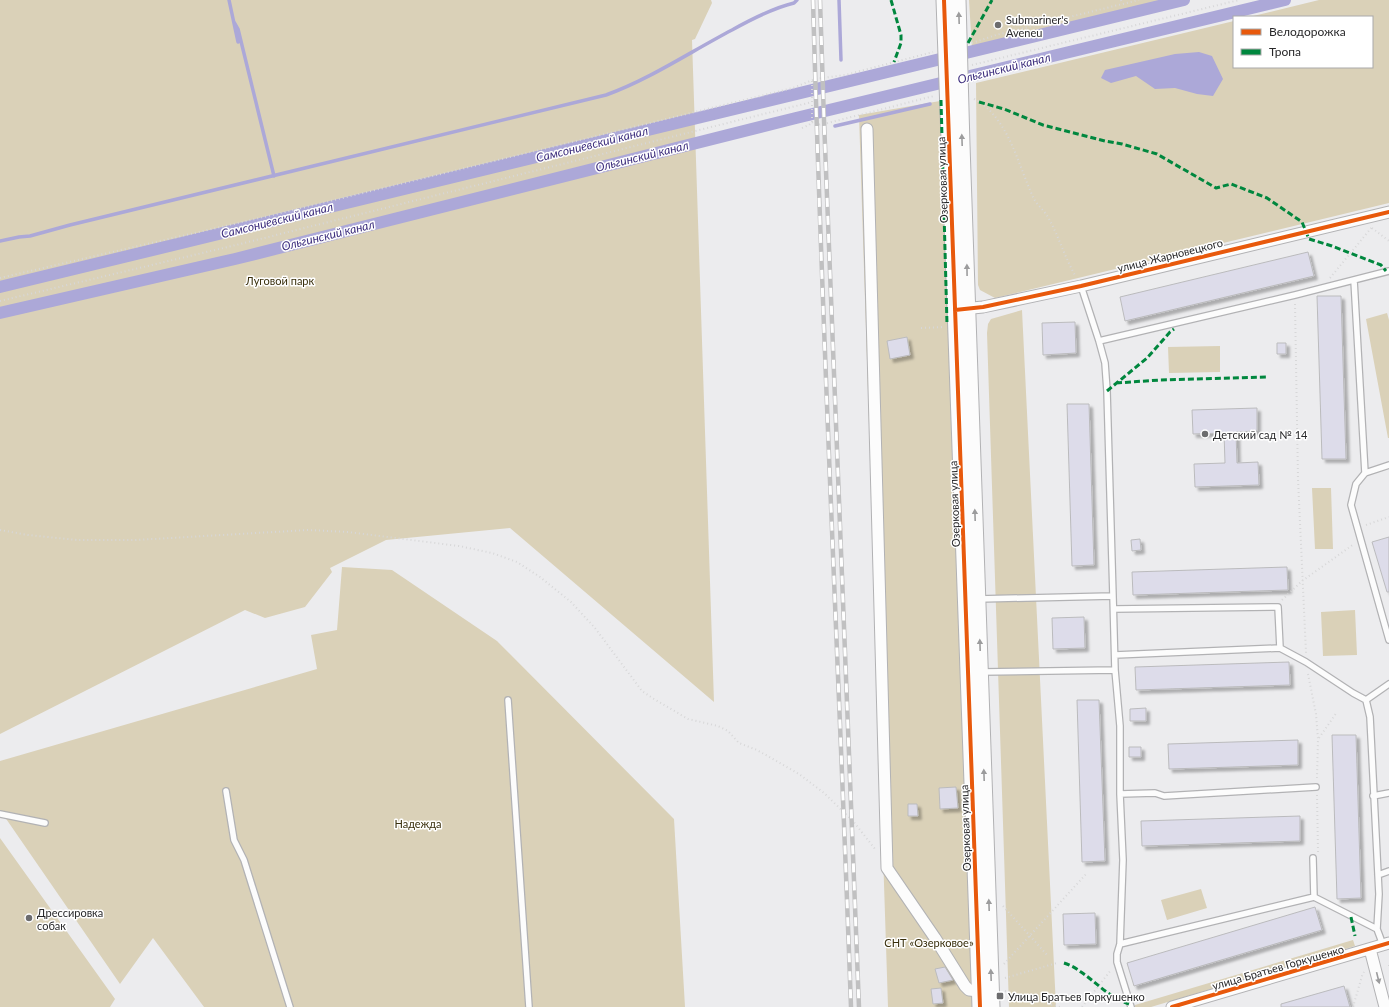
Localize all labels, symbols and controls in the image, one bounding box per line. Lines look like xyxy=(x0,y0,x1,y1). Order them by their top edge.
one-way arrow xyxy=(956,11,962,24)
place label: Submariner's Aveneu xyxy=(1006,13,1068,39)
legend xyxy=(1233,16,1373,68)
marker: Submariner's Aveneu xyxy=(993,20,1003,30)
text: Велодорожка xyxy=(1269,24,1346,39)
text: Тропа xyxy=(1269,44,1301,59)
water label: Ольгинский канал xyxy=(956,49,1052,87)
water label: Самсониевский канал xyxy=(534,123,650,165)
one-way arrow xyxy=(959,133,965,146)
water label: Ольгинский канал xyxy=(594,137,690,175)
street label: Озерковая улица xyxy=(934,137,950,223)
water label: Самсониевский канал xyxy=(219,199,335,241)
water label: Ольгинский канал xyxy=(280,216,376,254)
street label: улица Жарновецкого xyxy=(1116,236,1224,274)
one-way arrow xyxy=(964,263,970,276)
park label: Луговой парк xyxy=(245,274,315,287)
place label: Детский сад № 14 xyxy=(1213,428,1308,441)
marker: Детский сад № 14 xyxy=(1200,429,1210,439)
street label: Озерковая улица xyxy=(946,461,962,547)
one-way arrow xyxy=(972,508,978,521)
one-way arrow xyxy=(977,638,983,651)
one-way arrow xyxy=(981,768,987,781)
street label: Озерковая улица xyxy=(957,785,973,871)
park label: Надежда xyxy=(394,817,442,830)
one-way arrow xyxy=(986,898,992,911)
place label: Дрессировка собак xyxy=(37,906,103,932)
marker: Дрессировка собак xyxy=(24,913,34,923)
park label: СНТ «Озерковое» xyxy=(884,936,974,949)
street label: улица Братьев Горкушенко xyxy=(1211,942,1345,992)
one-way arrow xyxy=(988,969,995,981)
one-way arrow xyxy=(1375,972,1381,984)
place label: Улица Братьев Горкушенко xyxy=(1008,990,1145,1003)
marker: Улица Братьев Горкушенко xyxy=(995,991,1005,1001)

